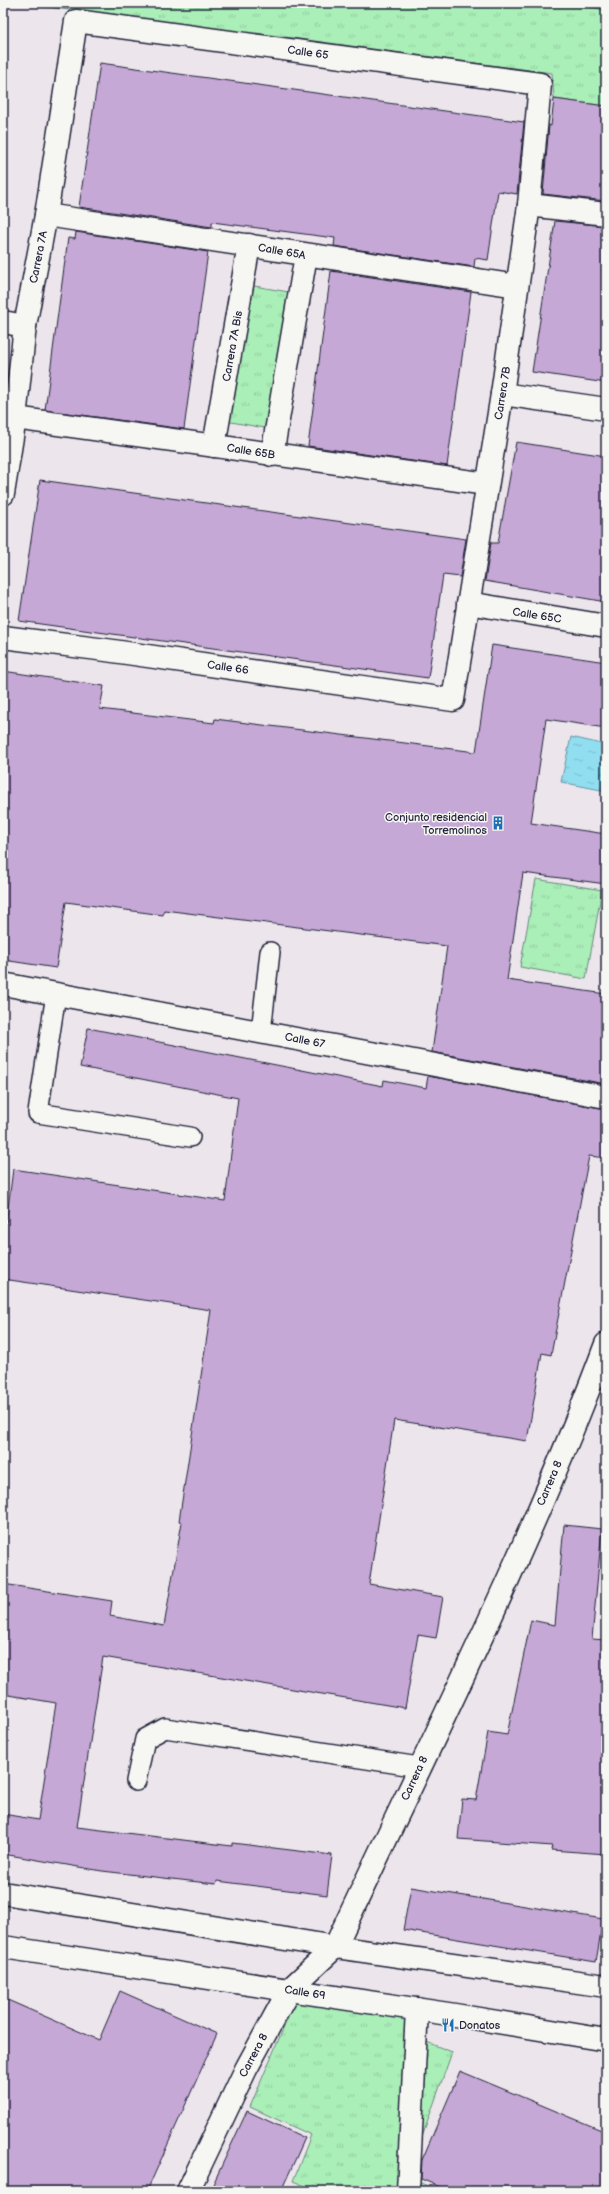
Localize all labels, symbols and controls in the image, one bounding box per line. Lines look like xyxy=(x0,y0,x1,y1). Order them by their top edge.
street label: Calle 65 xyxy=(287,43,329,62)
street label: Carrera 7A xyxy=(27,230,50,284)
street label: Calle 65A xyxy=(257,241,307,262)
street label: Carrera 7A Bis xyxy=(220,309,245,382)
street label: Carrera 7B xyxy=(492,365,513,421)
street label: Calle 65B xyxy=(226,441,277,462)
street label: Calle 65C xyxy=(512,605,562,626)
street label: Calle 66 xyxy=(206,658,250,677)
place label: Conjunto residencial Torremolinos xyxy=(385,811,488,837)
building icon: Conjunto residencial Torremolinos xyxy=(490,815,506,831)
street label: Calle 67 xyxy=(284,1030,327,1051)
street label: Carrera 8 xyxy=(534,1459,565,1508)
street label: Carrera 8 xyxy=(398,1754,430,1803)
street label: Calle 69 xyxy=(283,1983,326,2002)
restaurant icon: Donatos xyxy=(440,2017,456,2033)
place label: Donatos xyxy=(459,2019,501,2032)
street label: Carrera 8 xyxy=(237,2031,270,2079)

